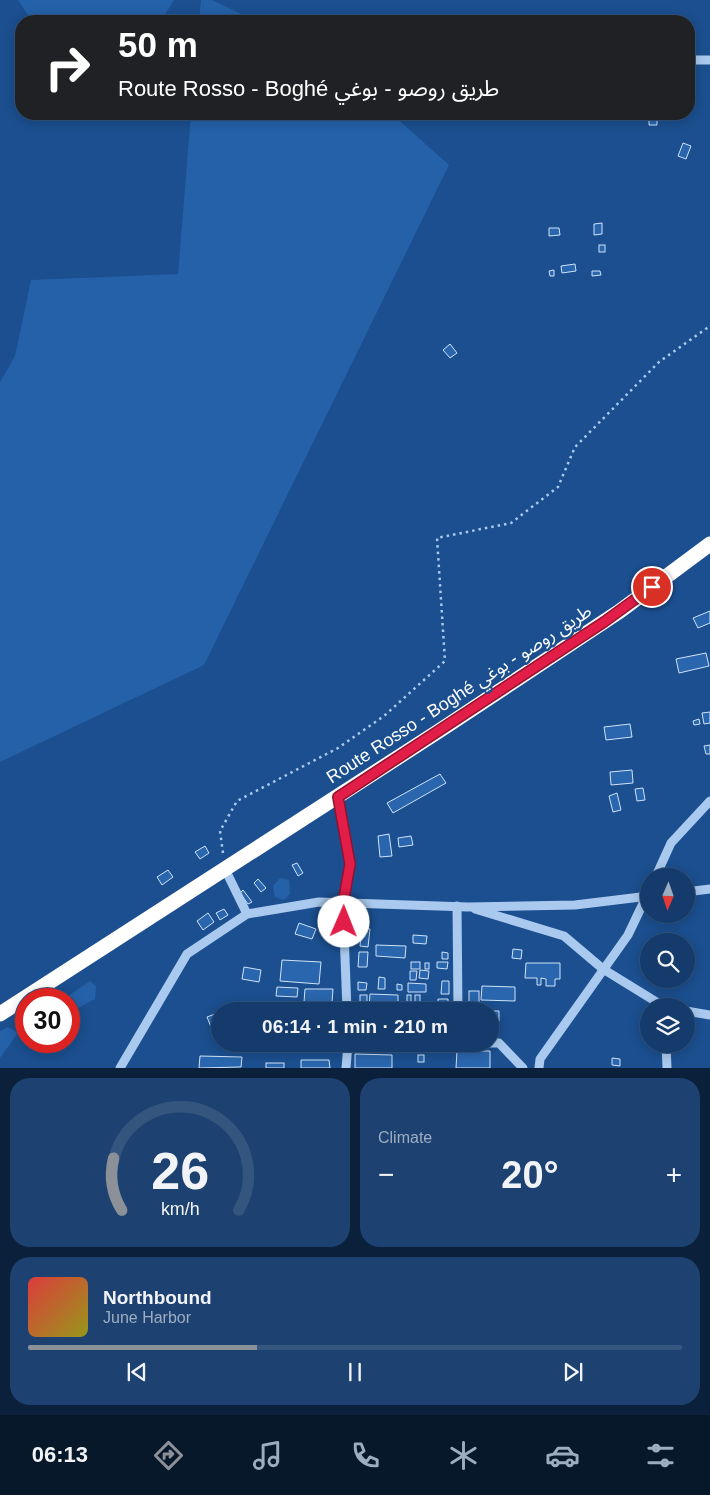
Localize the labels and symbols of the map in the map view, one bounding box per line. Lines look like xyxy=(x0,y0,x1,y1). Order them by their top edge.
pin xyxy=(631,566,673,608)
street label: Route Rosso - Boghé طريق روصو - بوغي xyxy=(323,601,597,790)
north arrow xyxy=(640,868,695,922)
position arrow xyxy=(317,895,369,947)
speed limit sign: 30 xyxy=(15,988,80,1053)

